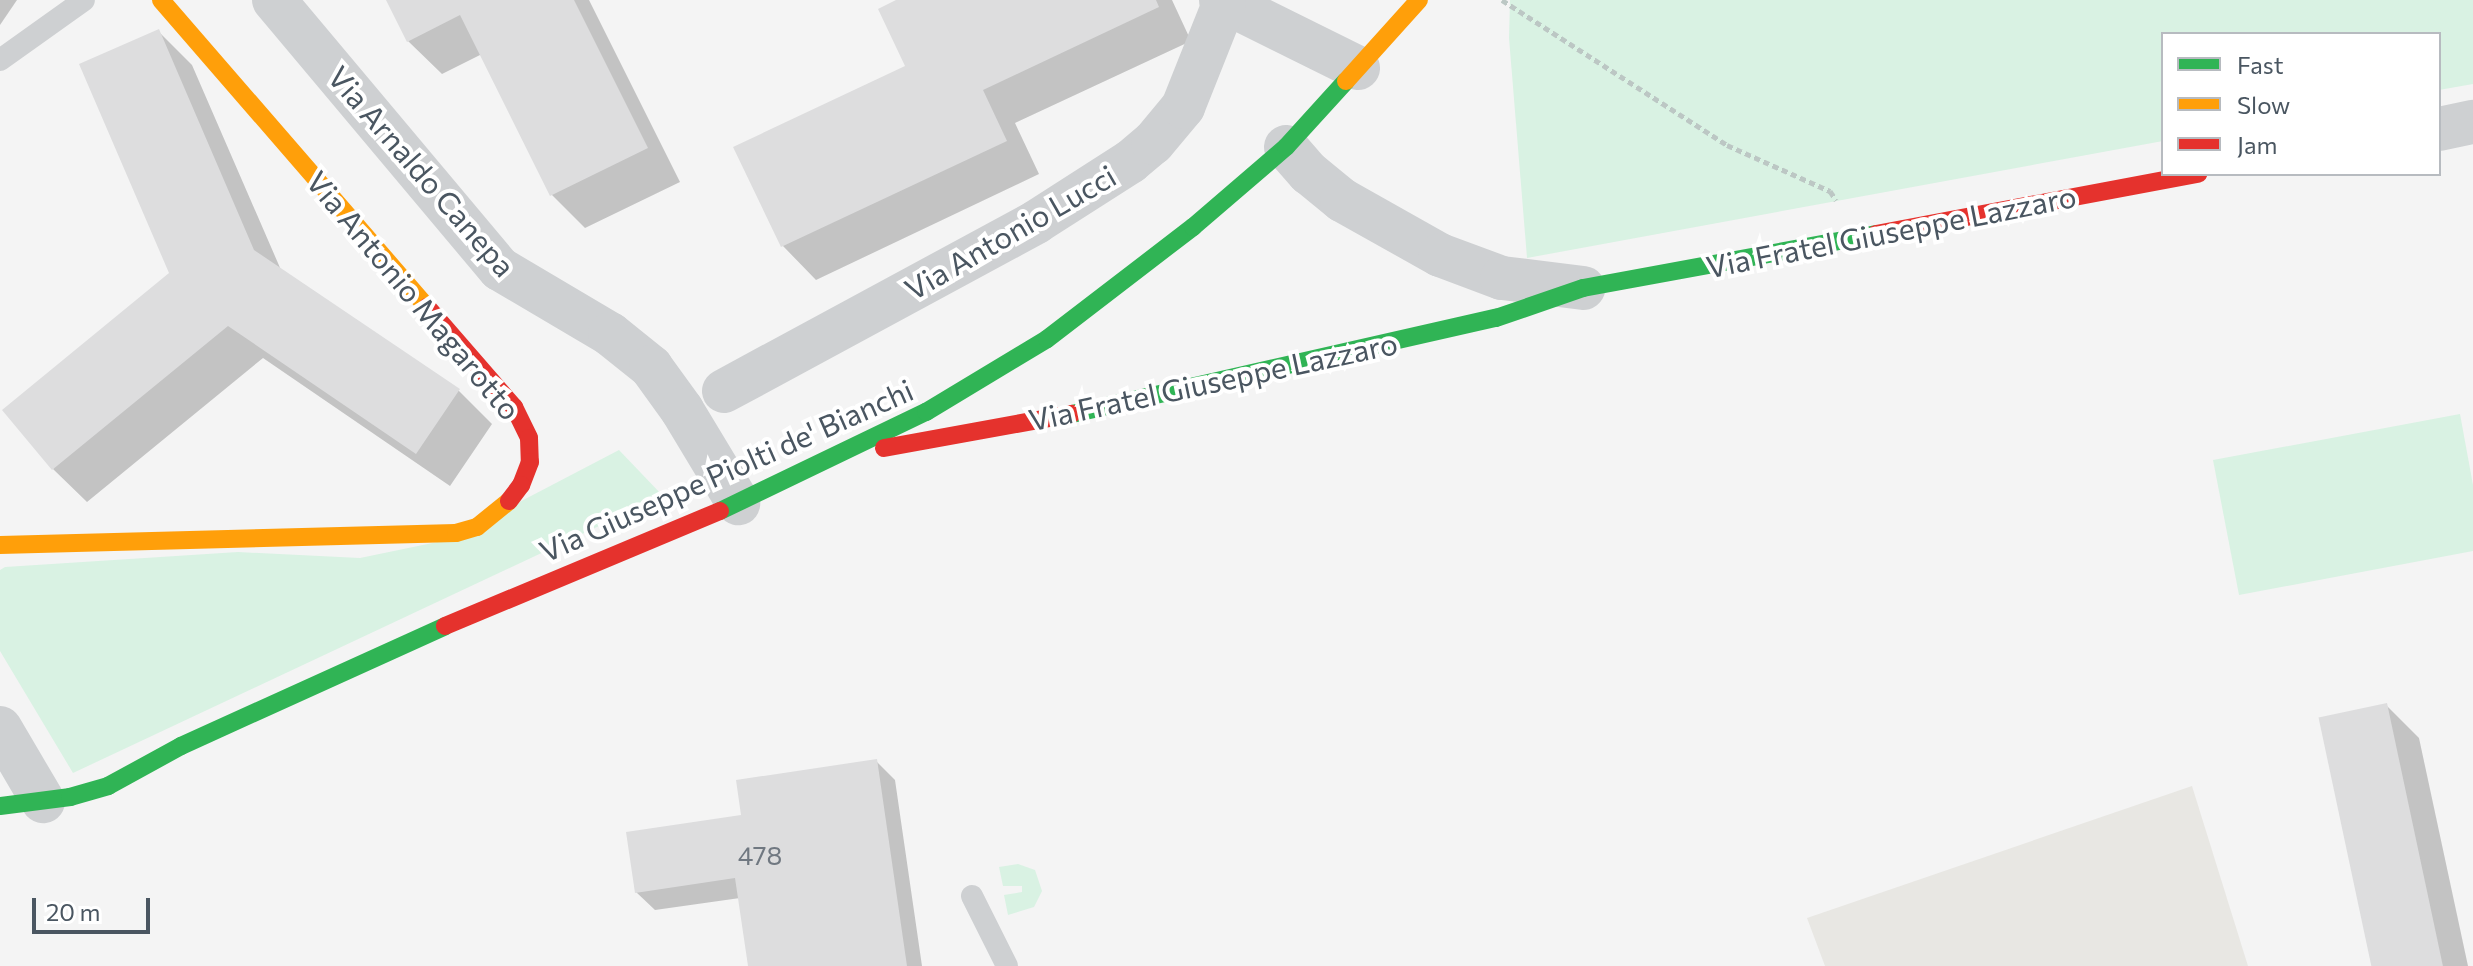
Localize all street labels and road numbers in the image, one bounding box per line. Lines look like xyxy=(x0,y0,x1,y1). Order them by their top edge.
street label: Via Arnaldo Canepa xyxy=(321,59,523,283)
street label: Via Antonio Lucci xyxy=(898,157,1122,307)
street label: Via Antonio Magarotto xyxy=(299,163,529,427)
street label: Via Fratel Giuseppe Lazzaro xyxy=(1703,177,2079,285)
street label: Via Fratel Giuseppe Lazzaro xyxy=(1025,324,1401,438)
street label: Via Giuseppe Piolti de' Bianchi xyxy=(534,371,918,569)

